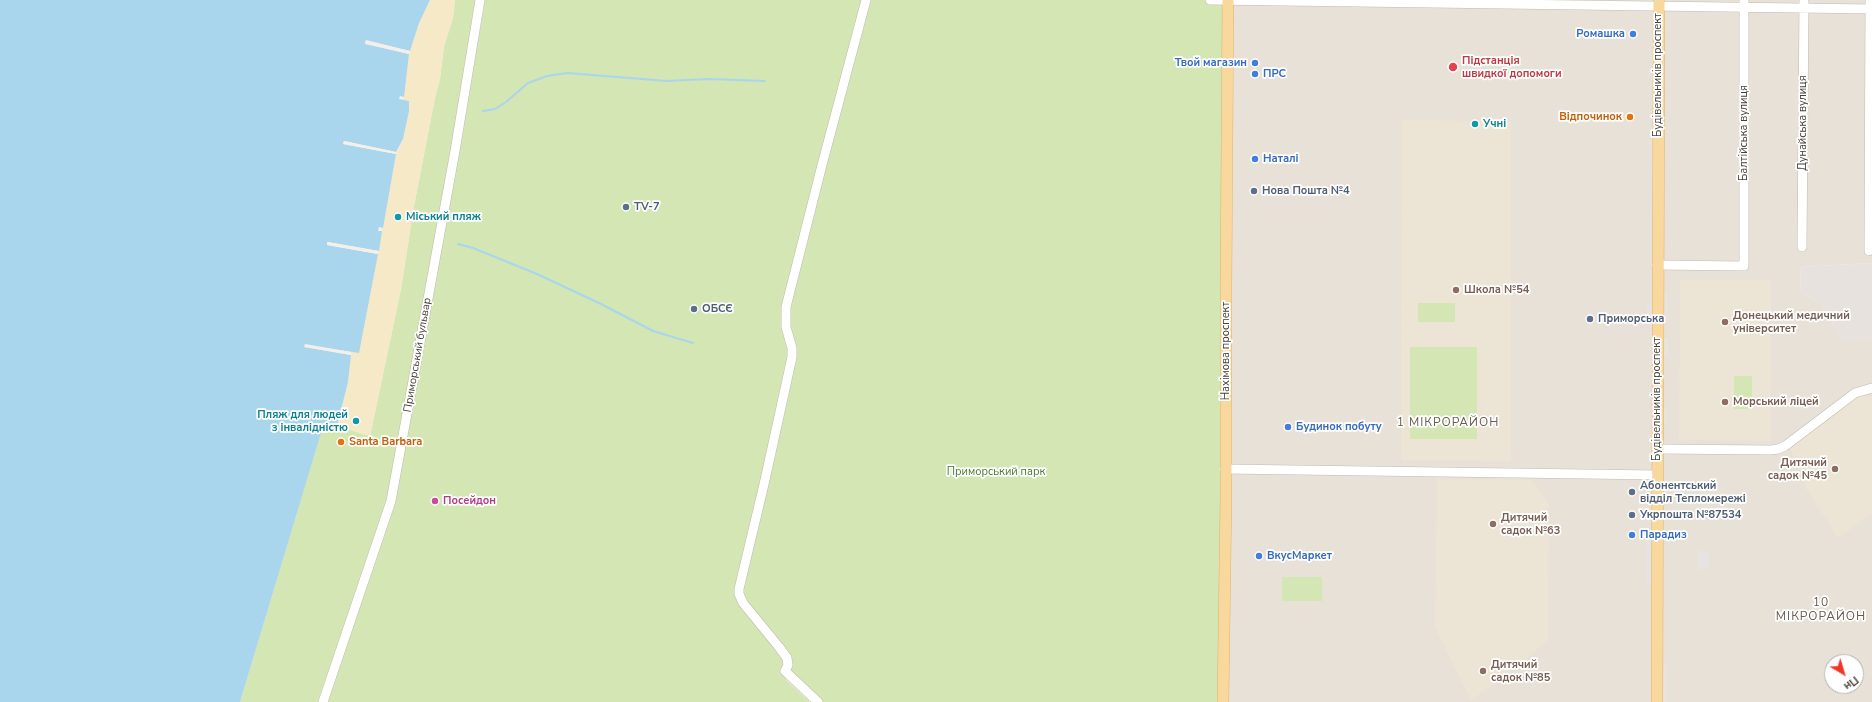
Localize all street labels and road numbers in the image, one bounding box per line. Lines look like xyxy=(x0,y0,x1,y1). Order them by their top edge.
street label: Будівельників проспект xyxy=(1651,13,1665,137)
street label: Дунайська вулиця xyxy=(1796,75,1810,171)
street label: Балтійська вулиця xyxy=(1737,85,1751,181)
street label: Приморський бульвар xyxy=(401,297,435,413)
street label: Нахімова проспект xyxy=(1219,302,1233,400)
street label: Будівельників проспект xyxy=(1650,337,1664,461)

